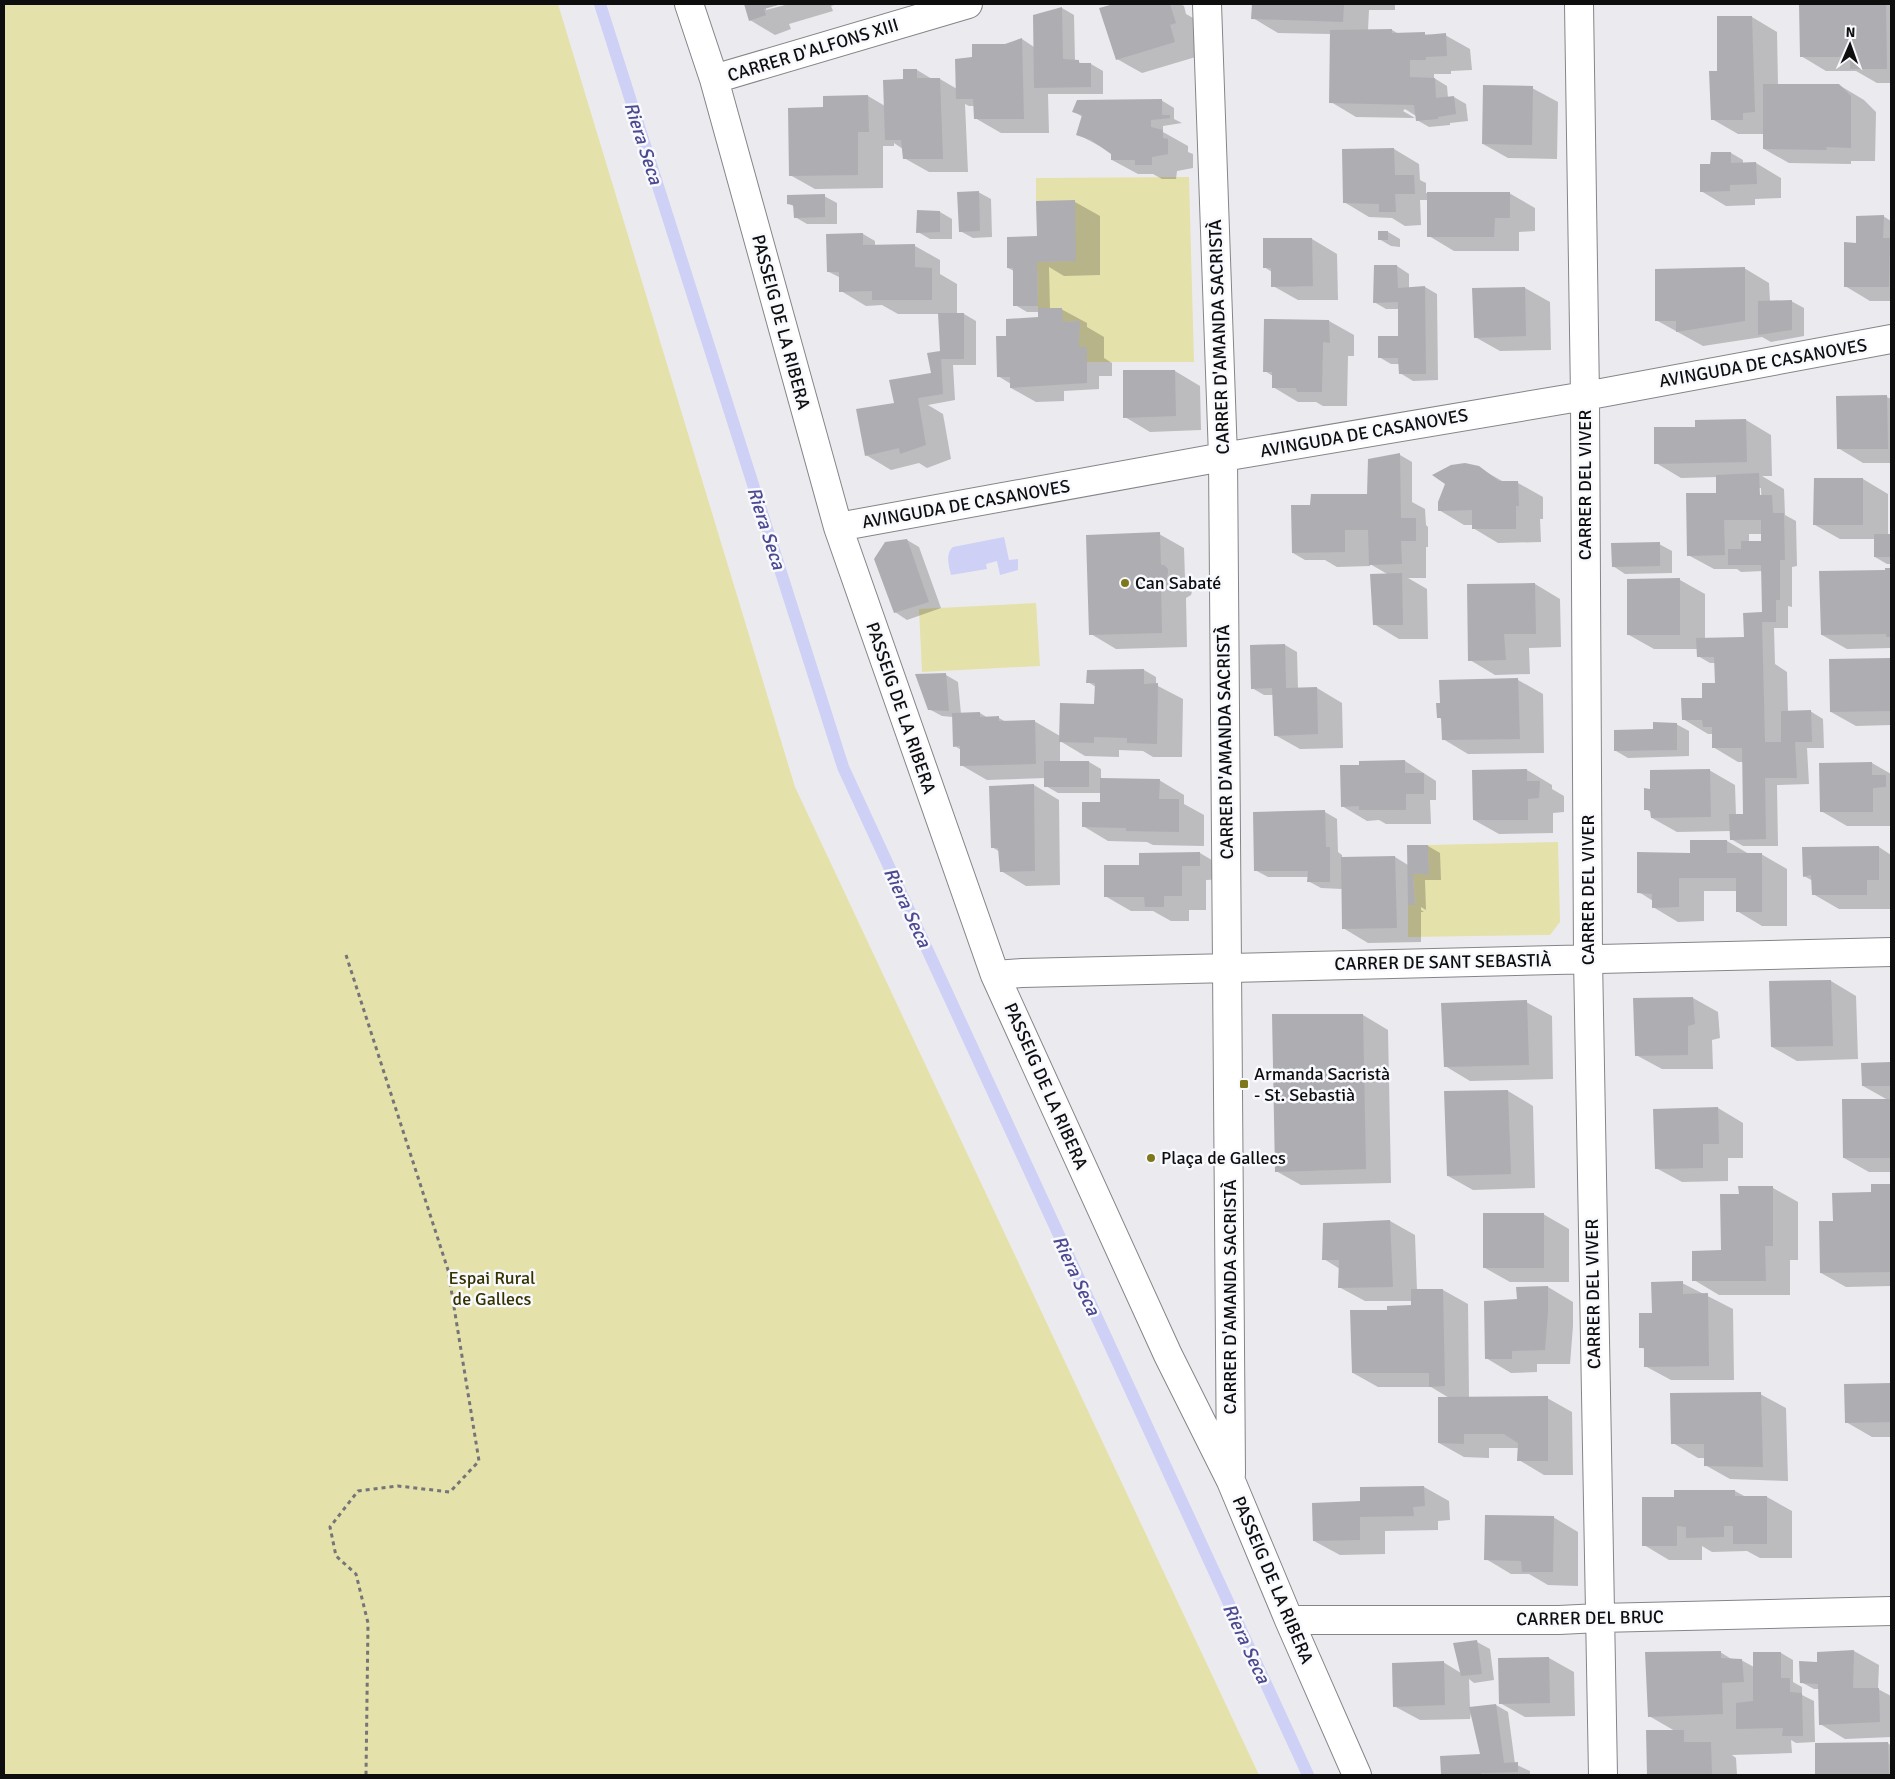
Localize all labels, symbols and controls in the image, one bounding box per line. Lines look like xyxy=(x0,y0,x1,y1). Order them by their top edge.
street label: CARRER D'ALFONS XIII xyxy=(725,13,901,87)
north arrow xyxy=(1825,20,1875,70)
text: N xyxy=(1845,24,1856,41)
water label: Riera Seca xyxy=(618,99,668,189)
street label: CARRER D'AMANDA SACRISTÀ xyxy=(1204,219,1234,455)
street label: PASSEIG DE LA RIBERA xyxy=(747,232,815,412)
street label: AVINGUDA DE CASANOVES xyxy=(1657,334,1869,392)
street label: AVINGUDA DE CASANOVES xyxy=(1258,404,1470,462)
street label: CARRER DEL VIVER xyxy=(1574,410,1596,560)
street label: AVINGUDA DE CASANOVES xyxy=(860,475,1072,533)
water label: Riera Seca xyxy=(741,484,791,574)
place label: Can Sabaté xyxy=(1135,572,1221,594)
marker: Can Sabaté xyxy=(1119,577,1131,589)
street label: PASSEIG DE LA RIBERA xyxy=(861,619,941,797)
street label: CARRER D'AMANDA SACRISTÀ xyxy=(1212,624,1238,860)
street label: CARRER DEL VIVER xyxy=(1577,815,1599,965)
water label: Riera Seca xyxy=(878,864,937,952)
street label: CARRER DE SANT SEBASTIÀ xyxy=(1334,949,1552,975)
street label: PASSEIG DE LA RIBERA xyxy=(999,999,1093,1173)
place label: Armanda Sacristà - St. Sebastià xyxy=(1254,1063,1390,1106)
marker: Armanda Sacristà - St. Sebastià xyxy=(1238,1078,1250,1090)
place label: Plaça de Gallecs xyxy=(1161,1147,1286,1169)
marker: Plaça de Gallecs xyxy=(1145,1152,1157,1164)
street label: CARRER D'AMANDA SACRISTÀ xyxy=(1219,1180,1241,1414)
street label: CARRER DEL VIVER xyxy=(1581,1218,1605,1369)
water label: Riera Seca xyxy=(1047,1232,1106,1320)
park label: Espai Rural de Gallecs xyxy=(449,1267,535,1310)
street label: PASSEIG DE LA RIBERA xyxy=(1228,1493,1318,1667)
water label: Riera Seca xyxy=(1217,1600,1276,1688)
street label: CARRER DEL BRUC xyxy=(1516,1606,1664,1630)

